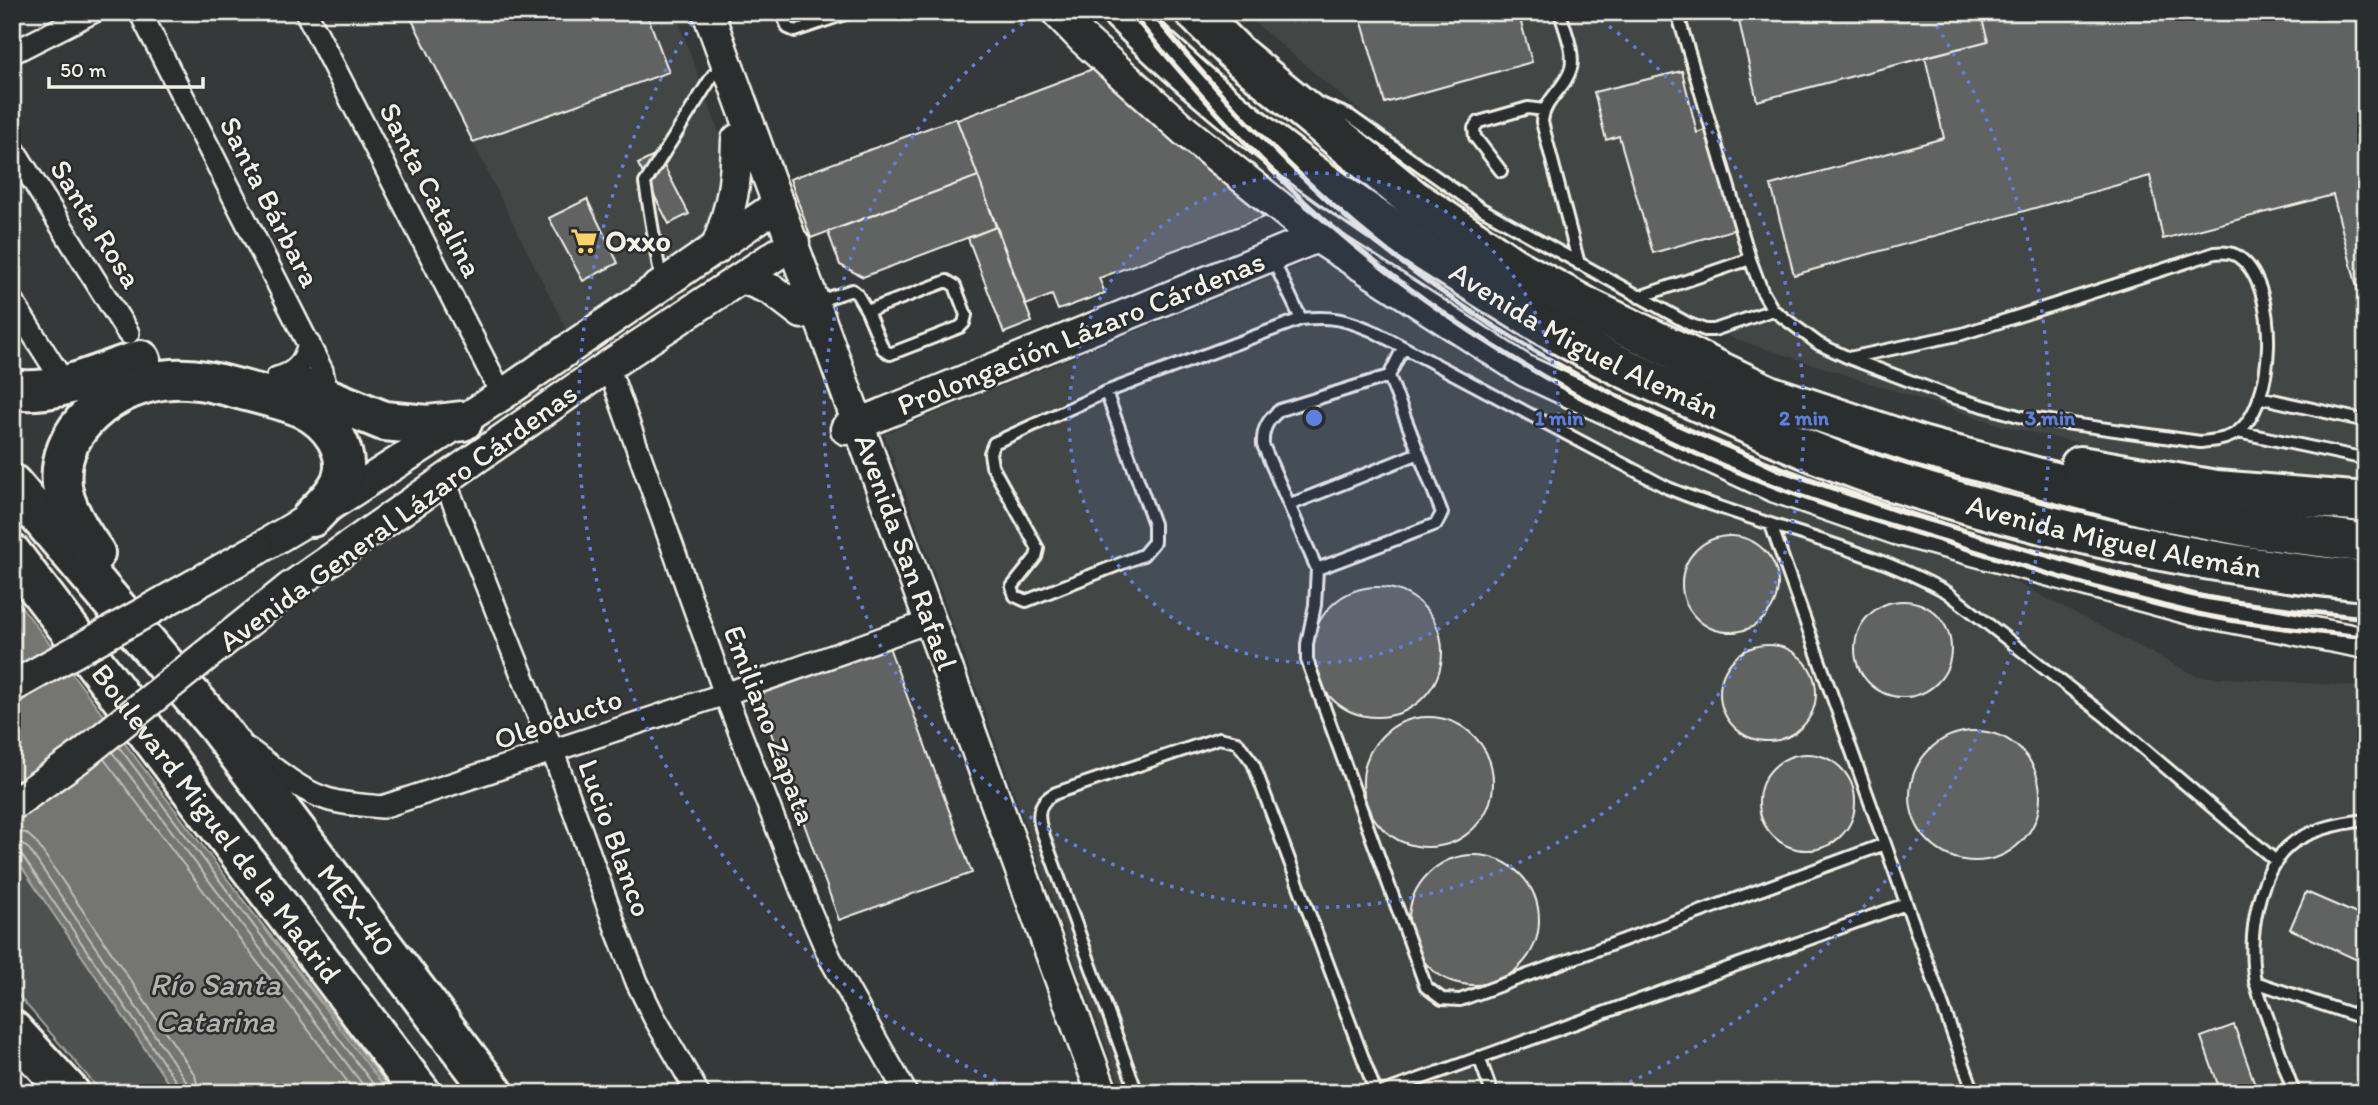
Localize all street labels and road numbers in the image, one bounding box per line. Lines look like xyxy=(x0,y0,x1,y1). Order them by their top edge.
street label: Santa Catalina xyxy=(371,96,492,284)
street label: Santa Bárbara xyxy=(212,110,329,294)
street label: Santa Rosa xyxy=(42,152,151,295)
street label: Prolongación Lázaro Cárdenas xyxy=(892,242,1270,423)
street label: Avenida Miguel Alemán xyxy=(1443,253,1725,427)
street label: Avenida General Lázaro Cárdenas xyxy=(211,374,584,659)
street label: Avenida San Rafael xyxy=(847,429,967,675)
street label: Avenida Miguel Alemán xyxy=(1963,486,2264,586)
street label: Emiliano Zapata xyxy=(715,620,826,830)
street label: Boulevard Miguel de la Madrid xyxy=(84,656,350,990)
street label: Oleoducto xyxy=(489,679,627,758)
street label: Lucio Blanco xyxy=(570,754,661,922)
street label: MEX-40 xyxy=(309,856,403,964)

